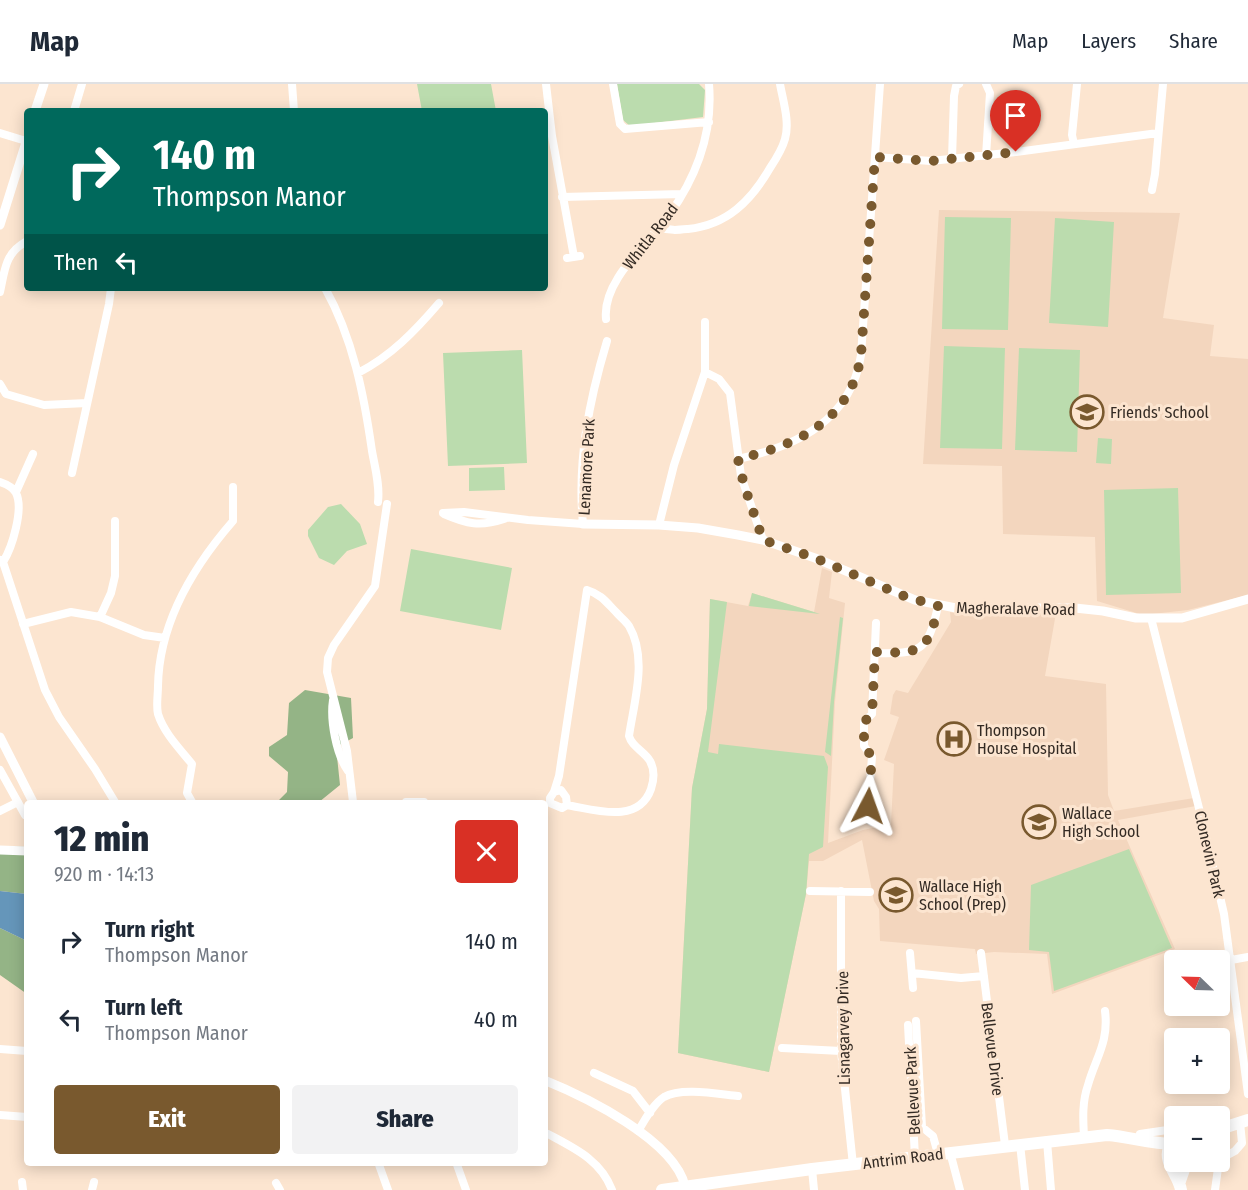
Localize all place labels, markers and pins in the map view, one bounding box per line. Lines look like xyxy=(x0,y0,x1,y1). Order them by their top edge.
pin xyxy=(990,90,1041,152)
school or university icon: Friends' School xyxy=(1069,394,1105,430)
place label: Friends' School xyxy=(1110,403,1209,422)
hospital icon: Thompson House Hospital xyxy=(936,721,972,757)
place label: Thompson House Hospital xyxy=(977,721,1077,758)
school or university icon: Wallace High School xyxy=(1021,804,1057,840)
place label: Wallace High School xyxy=(1062,804,1140,841)
school or university icon: Wallace High School (Prep) xyxy=(878,877,914,913)
place label: Wallace High School (Prep) xyxy=(919,877,1006,914)

